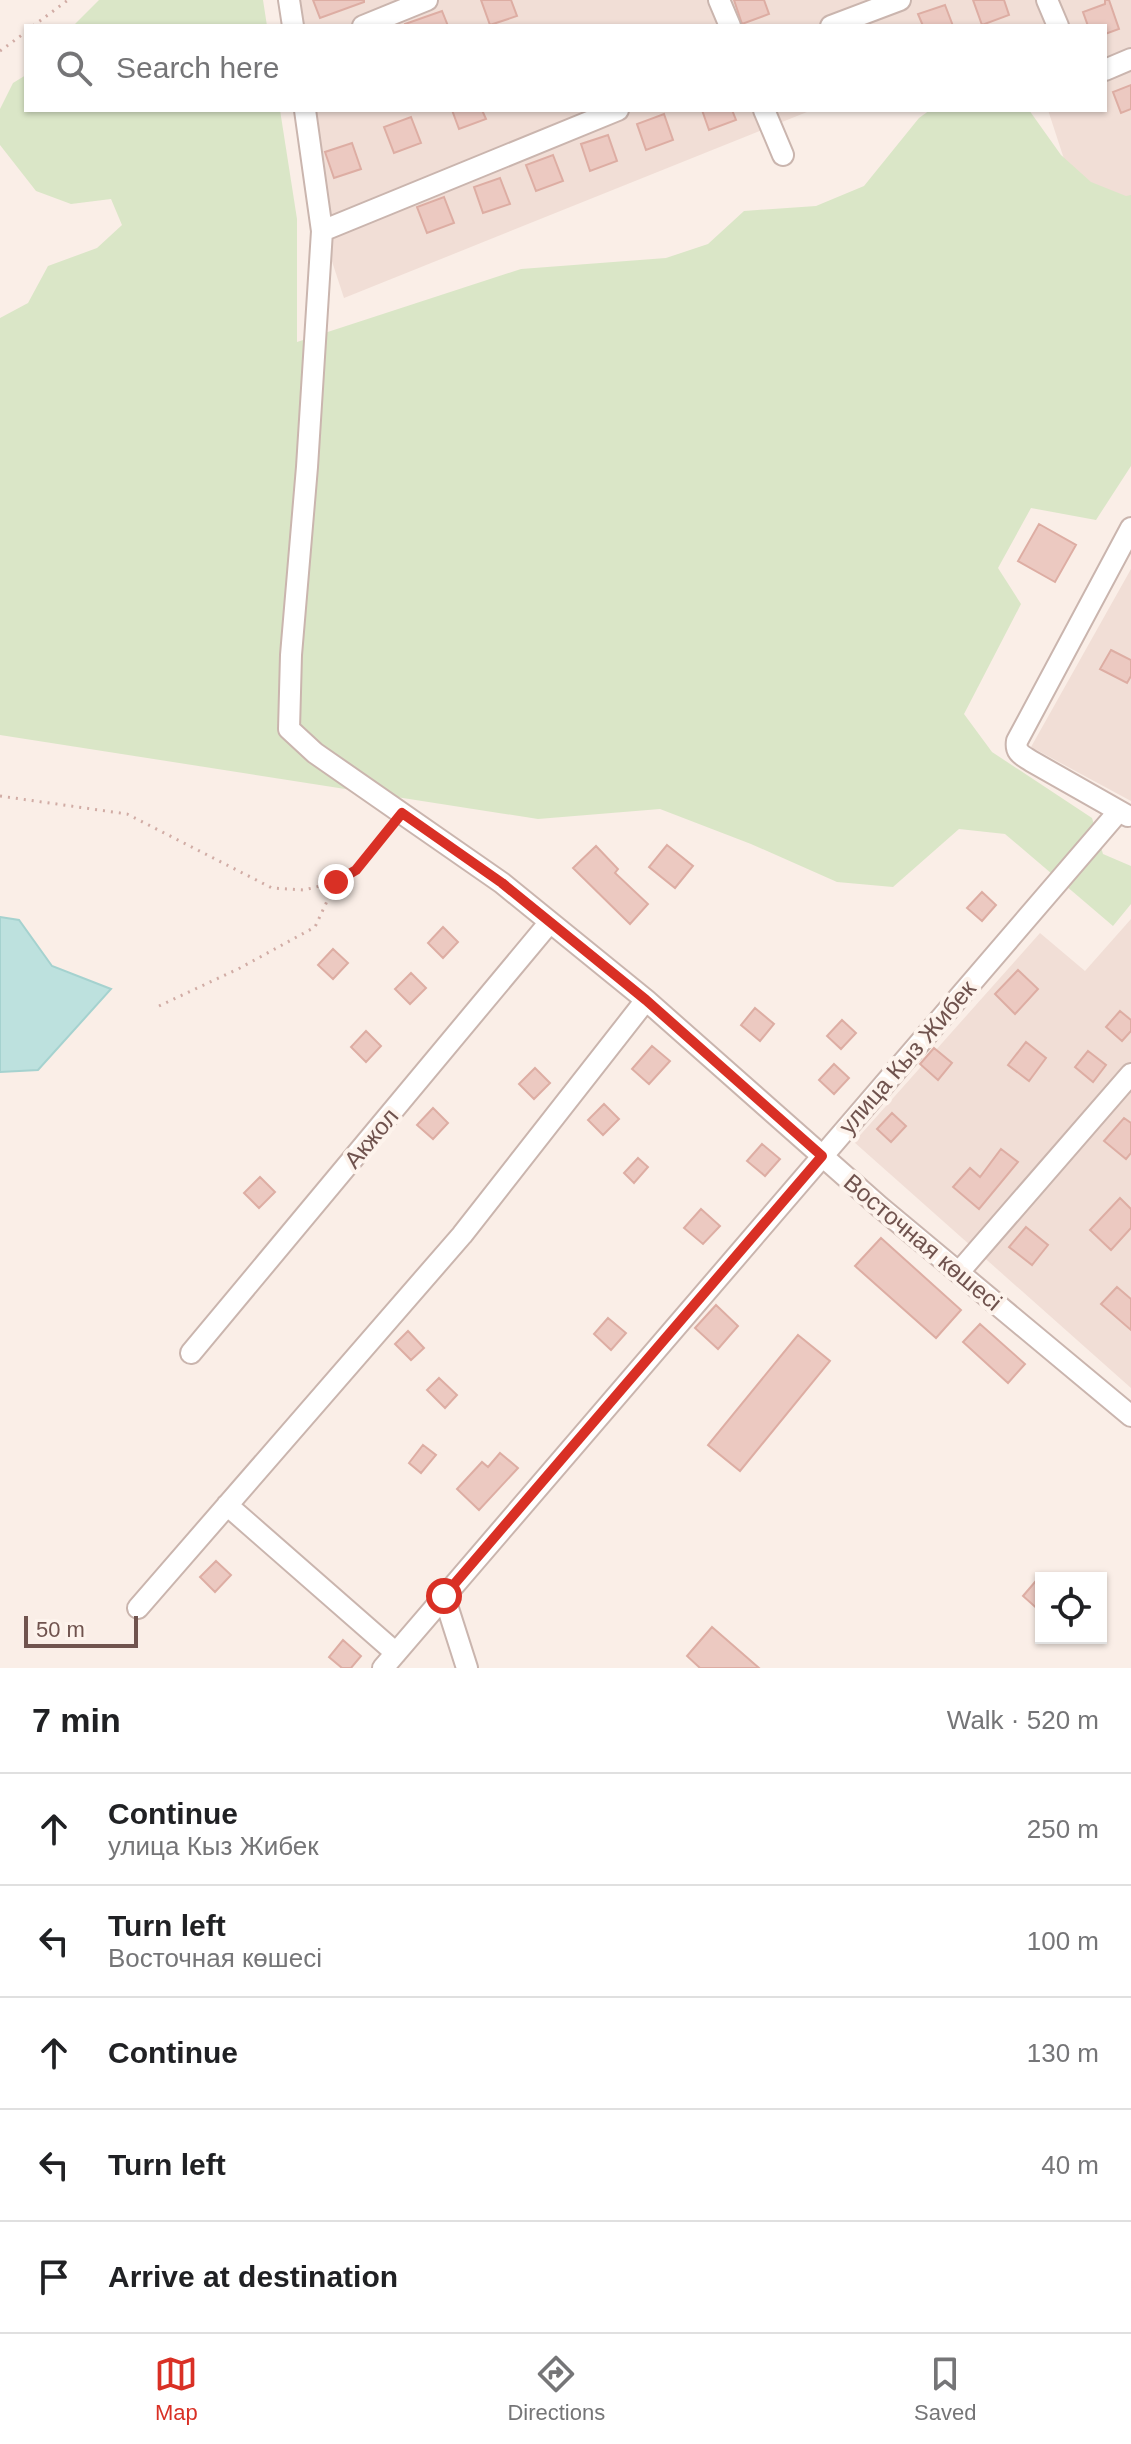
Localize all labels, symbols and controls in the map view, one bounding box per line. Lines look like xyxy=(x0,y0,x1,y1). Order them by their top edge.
search box xyxy=(24,24,1107,112)
icon: search xyxy=(52,46,96,90)
text: Search here xyxy=(116,51,279,84)
route end xyxy=(318,864,354,900)
street label: улица Кыз Жибек xyxy=(833,974,981,1139)
street label: Акжол xyxy=(338,1103,404,1173)
street label: Восточная көшесі xyxy=(839,1168,1007,1316)
map controls xyxy=(1035,1572,1107,1644)
button: locate xyxy=(1035,1572,1107,1644)
route start xyxy=(426,1578,462,1614)
scale bar xyxy=(24,1612,138,1648)
text: 50 m xyxy=(36,1617,85,1642)
text: 7 min xyxy=(32,1701,121,1739)
text: Walk · 520 m xyxy=(947,1705,1099,1735)
text: Continue xyxy=(108,1797,238,1830)
icon: ahead xyxy=(32,1807,76,1851)
text: 250 m xyxy=(1027,1814,1099,1844)
text: улица Кыз Жибек xyxy=(108,1831,319,1861)
text: Turn left xyxy=(108,1909,226,1942)
icon: left xyxy=(32,1919,76,1963)
text: 100 m xyxy=(1027,1926,1099,1956)
text: Восточная көшесі xyxy=(108,1943,322,1973)
icon: ahead xyxy=(32,2031,76,2075)
text: Continue xyxy=(108,2036,238,2069)
text: 130 m xyxy=(1027,2038,1099,2068)
icon: left xyxy=(32,2143,76,2187)
text: Turn left xyxy=(108,2148,226,2181)
text: 40 m xyxy=(1041,2150,1099,2180)
icon: arrive xyxy=(32,2255,76,2299)
text: Arrive at destination xyxy=(108,2260,398,2293)
tab: Map xyxy=(154,2352,198,2426)
tab: Directions xyxy=(507,2352,605,2426)
tab: Saved xyxy=(914,2352,977,2426)

